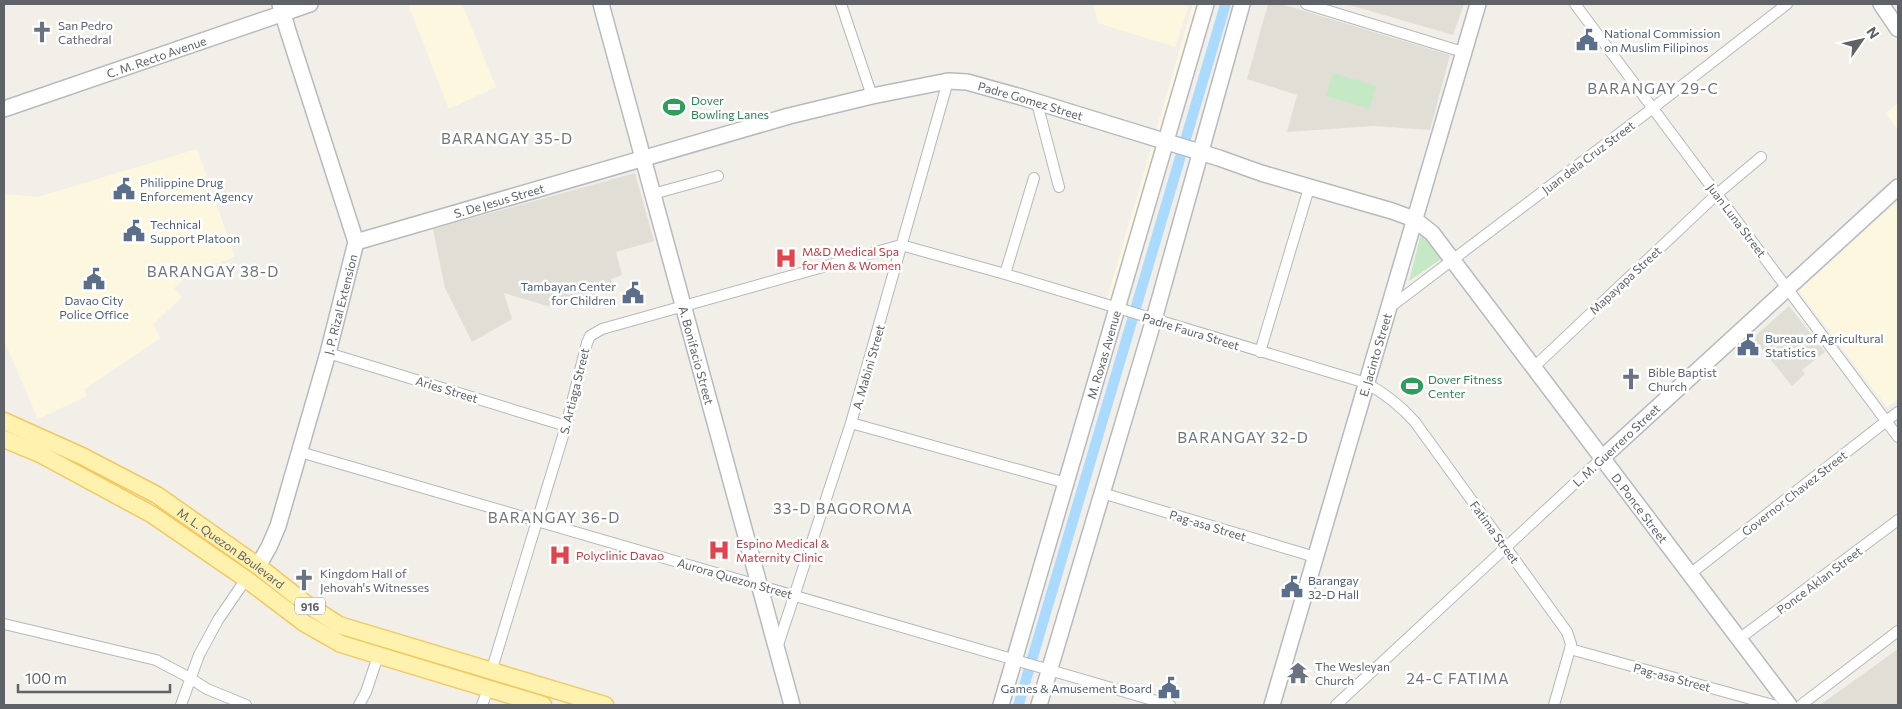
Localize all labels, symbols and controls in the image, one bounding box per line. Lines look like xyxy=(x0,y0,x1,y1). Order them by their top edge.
north arrow xyxy=(1837,15,1887,65)
place label: San Pedro Cathedral xyxy=(58,18,113,46)
church icon: San Pedro Cathedral xyxy=(29,19,55,45)
text: N xyxy=(1863,23,1883,42)
place label: National Commission on Muslim Filipinos xyxy=(1604,26,1720,54)
public building icon: National Commission on Muslim Filipinos xyxy=(1574,27,1600,53)
street label: C. M. Recto Avenue xyxy=(105,33,208,80)
street label: Padre Gomez Street xyxy=(976,78,1085,123)
district label: BARANGAY 29-C xyxy=(1587,79,1719,97)
place label: Dover Bowling Lanes xyxy=(691,93,769,121)
sports icon: Dover Bowling Lanes xyxy=(661,94,687,120)
street label: Juan dela Cruz Street xyxy=(1539,118,1638,197)
district label: BARANGAY 35-D xyxy=(441,129,573,147)
place label: Philippine Drug Enforcement Agency xyxy=(140,175,253,203)
public building icon: Philippine Drug Enforcement Agency xyxy=(111,176,137,202)
street label: Juan Luna Street xyxy=(1704,180,1769,260)
street label: S. De Jesus Street xyxy=(452,181,546,220)
place label: Technical Support Platoon xyxy=(150,217,240,245)
public building icon: Technical Support Platoon xyxy=(121,218,147,244)
street label: Mapayapa Street xyxy=(1586,243,1664,317)
place label: M&D Medical Spa for Men & Women xyxy=(802,244,901,272)
hospital icon: M&D Medical Spa for Men & Women xyxy=(773,245,799,271)
street label: J. P. Rizal Extension xyxy=(321,253,360,356)
district label: BARANGAY 38-D xyxy=(147,262,279,280)
public building icon: Davao City Police Office xyxy=(81,266,107,292)
place label: Tambayan Center for Children xyxy=(520,279,616,307)
public building icon: Tambayan Center for Children xyxy=(620,280,646,306)
place label: Davao City Police Office xyxy=(59,293,129,321)
street label: A. Bonifacio Street xyxy=(677,304,717,406)
street label: M. Roxas Avenue xyxy=(1084,309,1123,401)
street label: Padre Faura Street xyxy=(1141,310,1241,352)
street label: E. Jacinto Street xyxy=(1356,311,1394,398)
street label: A. Mabini Street xyxy=(849,323,887,411)
place label: Bureau of Agricultural Statistics xyxy=(1765,331,1883,359)
public building icon: Bureau of Agricultural Statistics xyxy=(1735,332,1761,358)
street label: S. Artiaga Street xyxy=(557,346,592,436)
place label: Bible Baptist Church xyxy=(1648,365,1717,393)
church icon: Bible Baptist Church xyxy=(1618,366,1644,392)
place label: Dover Fitness Center xyxy=(1428,372,1502,400)
street label: Aries Street xyxy=(414,373,480,405)
sports icon: Dover Fitness Center xyxy=(1399,373,1425,399)
street label: L. M. Guerrero Street xyxy=(1569,401,1663,489)
district label: BARANGAY 32-D xyxy=(1177,428,1309,446)
street label: Governor Chavez Street xyxy=(1739,448,1849,538)
street label: D. Ponce Street xyxy=(1609,470,1671,546)
street label: Fatima Street xyxy=(1468,498,1522,566)
district label: 33-D BAGOROMA xyxy=(773,499,913,517)
street label: M. L. Quezon Boulevard xyxy=(175,505,287,591)
street label: Pag-asa Street xyxy=(1168,507,1248,543)
district label: BARANGAY 36-D xyxy=(488,508,620,526)
place label: Espino Medical & Maternity Clinic xyxy=(736,536,829,564)
hospital icon: Espino Medical & Maternity Clinic xyxy=(706,537,732,563)
hospital icon: Polyclinic Davao xyxy=(547,542,573,568)
street label: Ponce Aklan Street xyxy=(1774,543,1864,617)
place label: Polyclinic Davao xyxy=(576,548,664,562)
street label: Aurora Quezon Street xyxy=(676,555,794,601)
place label: Kingdom Hall of Jehovah's Witnesses xyxy=(320,566,429,595)
church icon: Kingdom Hall of Jehovah's Witnesses xyxy=(291,567,317,593)
place label: Barangay 32-D Hall xyxy=(1308,573,1359,601)
public building icon: Barangay 32-D Hall xyxy=(1279,574,1305,600)
road number: 916 xyxy=(295,598,325,614)
place label: The Wesleyan Church xyxy=(1315,659,1390,687)
temple icon: The Wesleyan Church xyxy=(1285,660,1311,686)
street label: Pag-asa Street xyxy=(1632,660,1712,694)
scale bar xyxy=(18,662,170,694)
text: 100 m xyxy=(25,669,67,687)
district label: 24-C FATIMA xyxy=(1406,669,1510,687)
public building icon: Games & Amusement Board xyxy=(1156,675,1182,701)
place label: Games & Amusement Board xyxy=(1000,681,1152,695)

